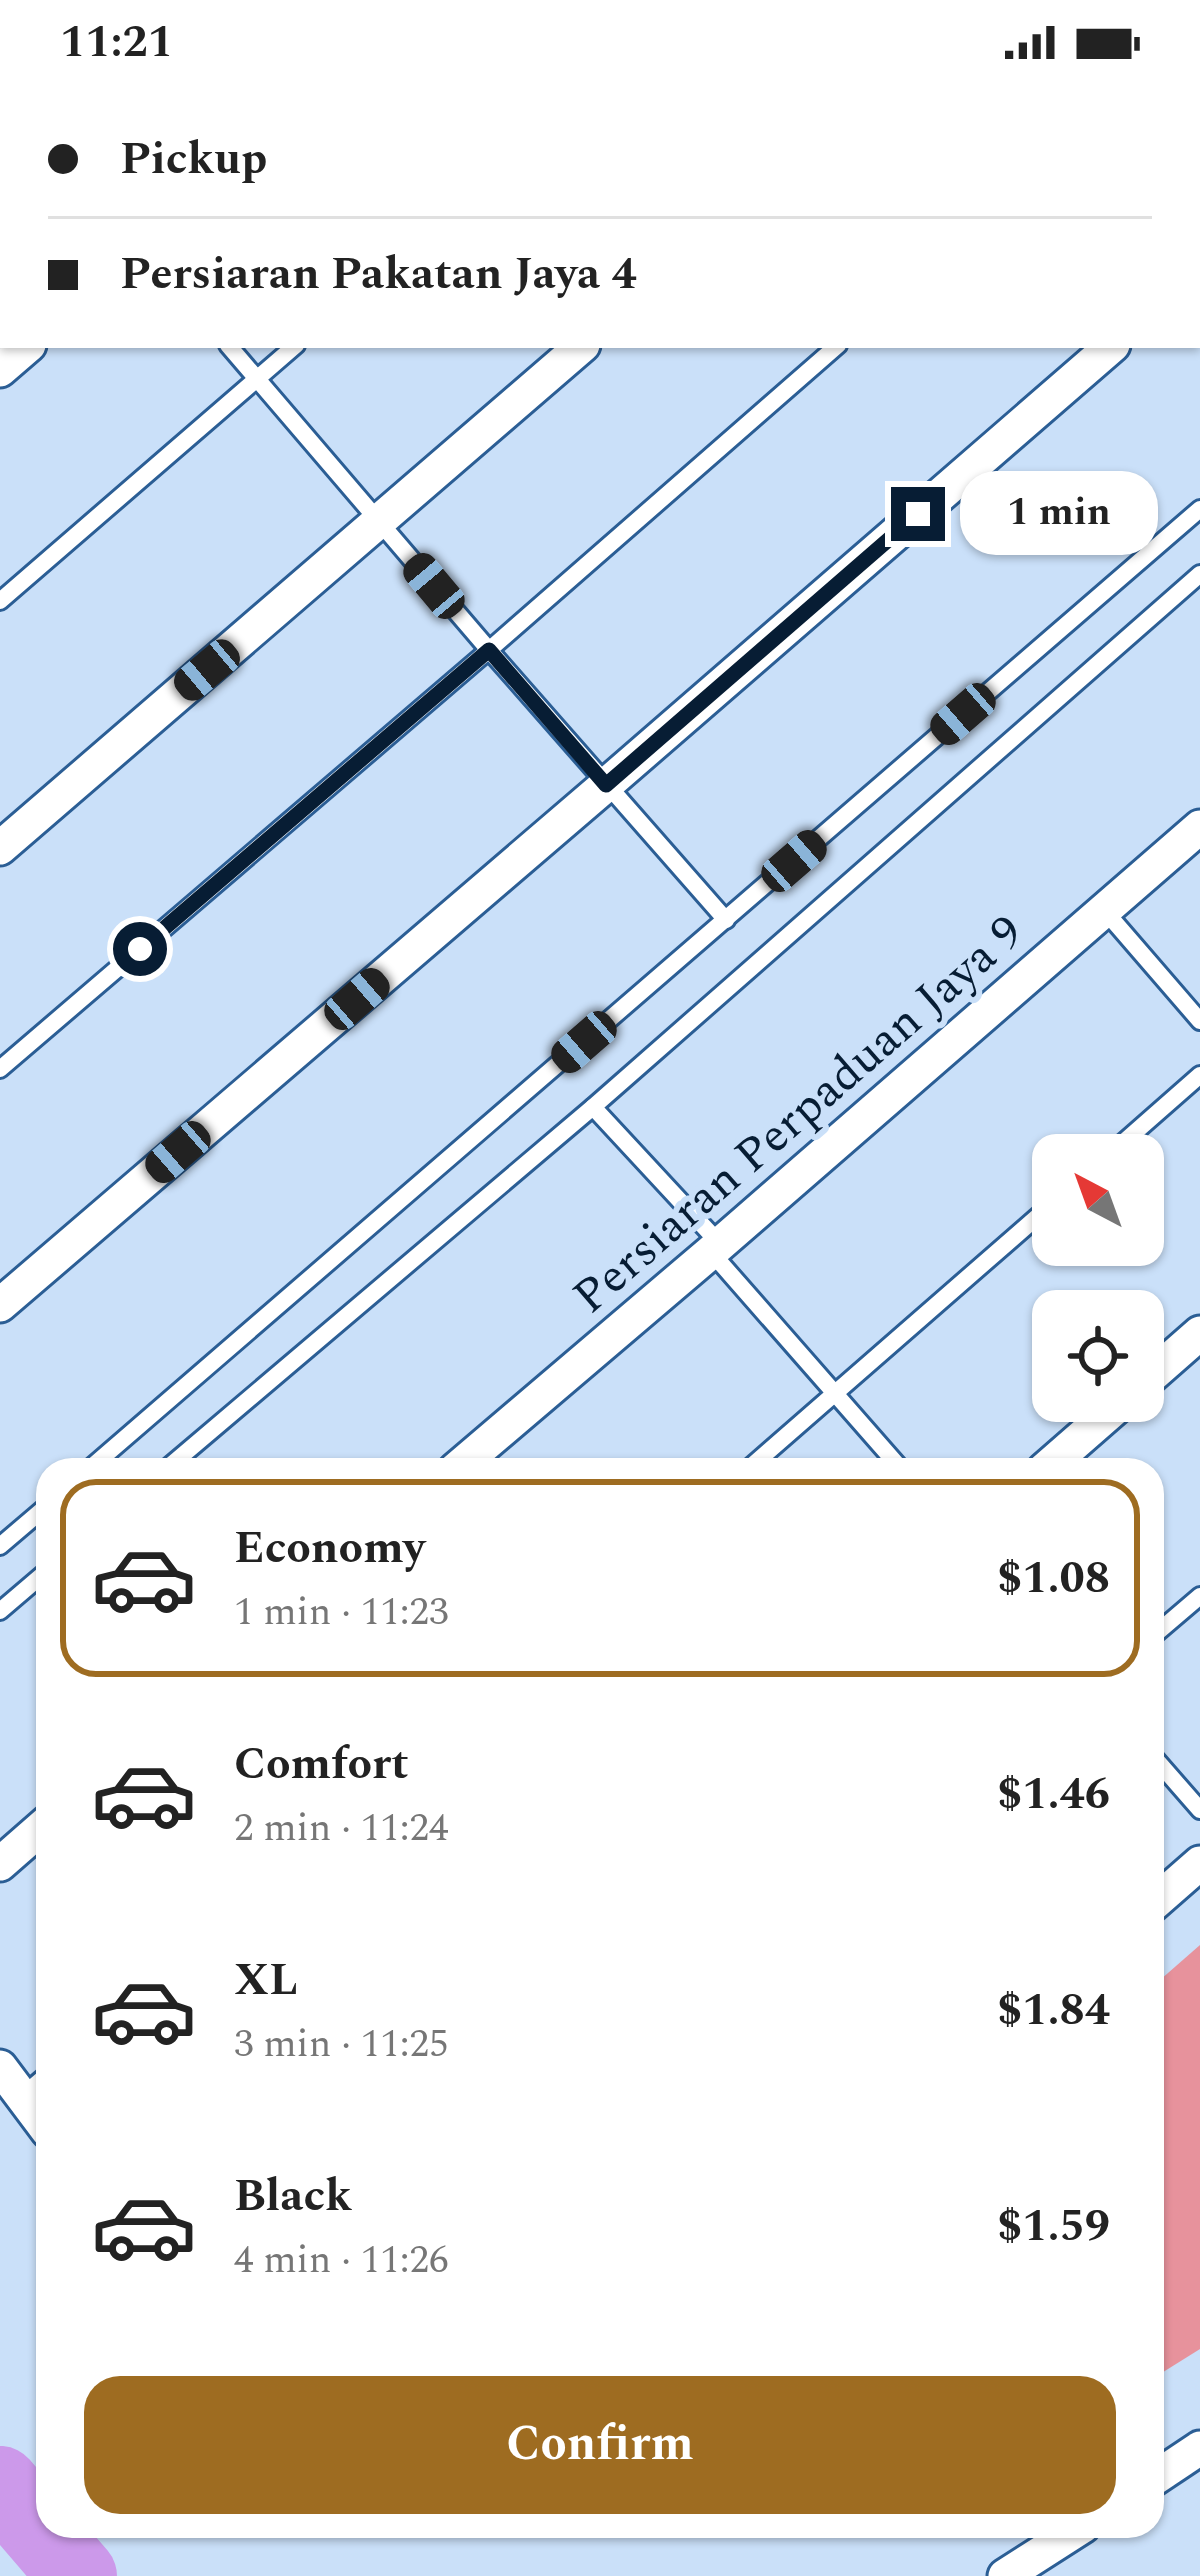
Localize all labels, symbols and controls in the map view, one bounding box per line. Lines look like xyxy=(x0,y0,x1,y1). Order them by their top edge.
text: 11:21 xyxy=(60,8,173,77)
text: Pickup xyxy=(120,125,267,194)
text: Persiaran Pakatan Jaya 4 xyxy=(120,240,637,309)
callout: 1 min xyxy=(960,472,1158,556)
text: 1 min xyxy=(1007,483,1111,542)
route end xyxy=(891,487,945,541)
car xyxy=(397,547,471,625)
car xyxy=(168,633,246,707)
car xyxy=(924,677,1002,751)
car xyxy=(755,824,833,898)
street label: Persiaran Perpaduan Jaya 9 xyxy=(557,898,1040,1332)
route start xyxy=(113,922,167,976)
car xyxy=(318,962,396,1036)
car xyxy=(545,1005,623,1079)
car xyxy=(139,1115,217,1189)
north arrow xyxy=(1032,1134,1164,1266)
map controls xyxy=(1032,1134,1164,1422)
button: locate xyxy=(1032,1290,1164,1422)
text: Economy xyxy=(234,1514,425,1583)
icon: car xyxy=(90,1524,198,1632)
text: $1.08 xyxy=(997,1544,1110,1613)
text: 1 min · 11:23 xyxy=(234,1583,449,1642)
text: Comfort xyxy=(234,1730,409,1799)
icon: car xyxy=(90,1740,198,1848)
text: $1.46 xyxy=(997,1760,1110,1829)
text: 2 min · 11:24 xyxy=(234,1799,449,1858)
text: XL xyxy=(234,1946,298,2015)
icon: car xyxy=(90,1956,198,2064)
text: $1.84 xyxy=(997,1976,1110,2045)
text: 3 min · 11:25 xyxy=(234,2015,449,2074)
text: Black xyxy=(234,2162,352,2231)
icon: car xyxy=(90,2172,198,2280)
text: $1.59 xyxy=(997,2192,1110,2261)
text: 4 min · 11:26 xyxy=(234,2231,449,2290)
button: Confirm xyxy=(84,2376,1116,2514)

